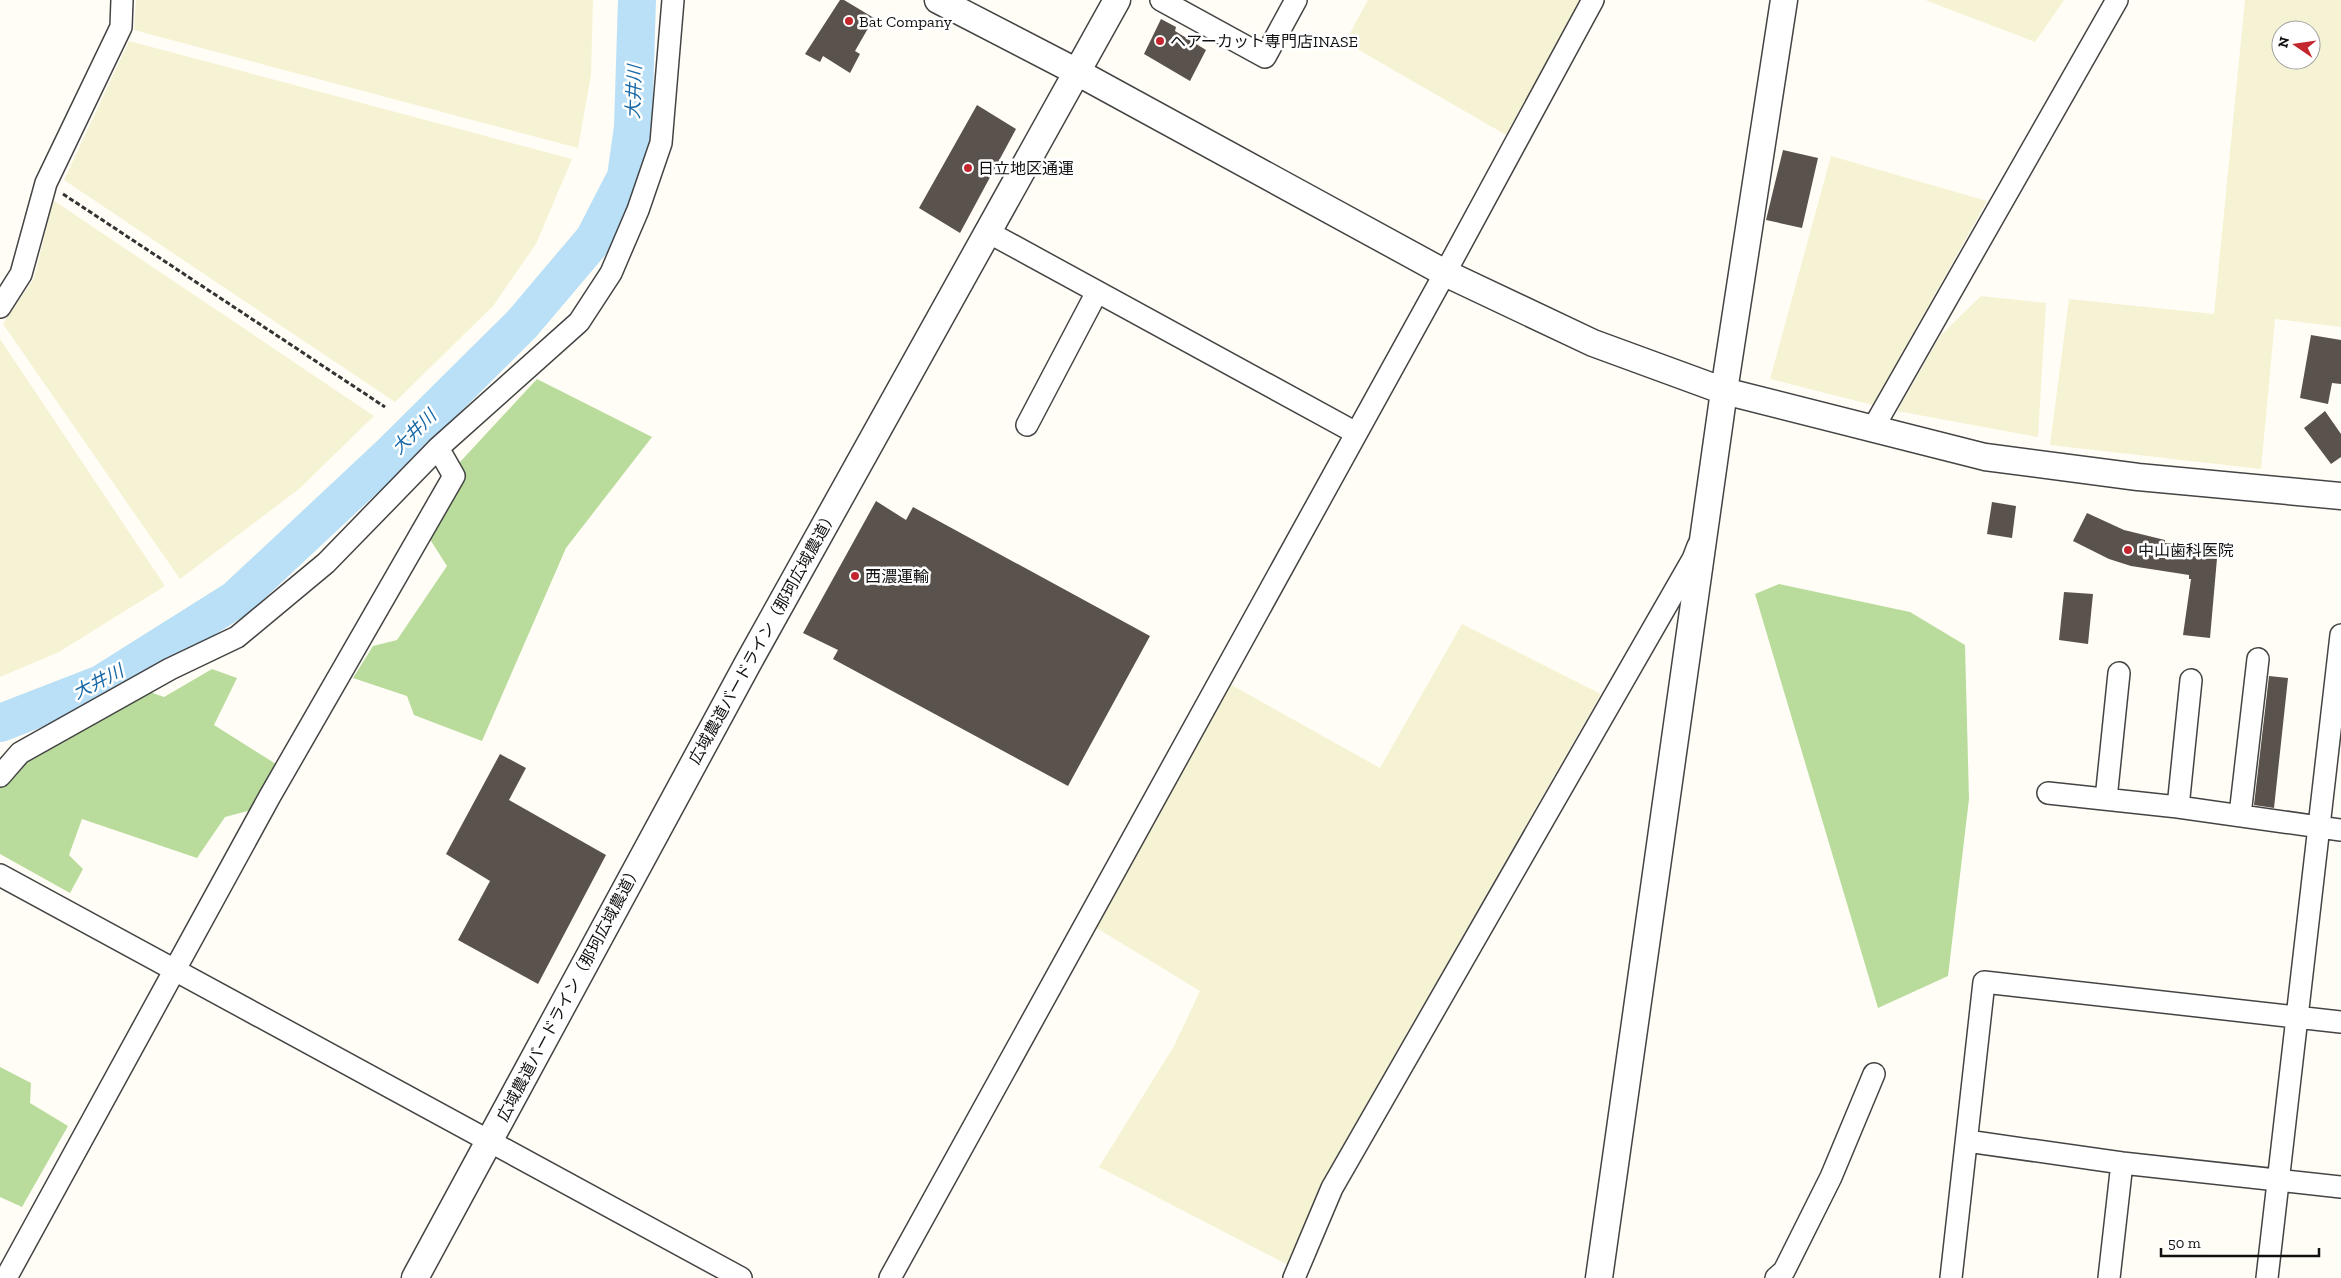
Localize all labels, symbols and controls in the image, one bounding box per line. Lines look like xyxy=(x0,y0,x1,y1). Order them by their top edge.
place label: Bat Company xyxy=(859,12,953,31)
marker: Bat Company xyxy=(843,15,855,27)
north arrow xyxy=(2271,20,2321,70)
place label: ヘアーカット専門店INASE xyxy=(1170,32,1358,51)
marker: ヘアーカット専門店INASE xyxy=(1154,35,1166,47)
text: N xyxy=(2274,35,2293,49)
water label: 大井川 xyxy=(622,63,646,119)
place label: 日立地区通運 xyxy=(978,159,1074,178)
marker: 日立地区通運 xyxy=(962,162,974,174)
water label: 大井川 xyxy=(387,404,442,459)
street label: 広域農道バードライン（那珂広域農道） xyxy=(685,506,841,768)
place label: 中山歯科医院 xyxy=(2138,541,2234,560)
marker: 中山歯科医院 xyxy=(2122,544,2134,556)
place label: 西濃運輸 xyxy=(865,567,929,586)
marker: 西濃運輸 xyxy=(849,570,861,582)
water label: 大井川 xyxy=(69,659,129,704)
street label: 広域農道バードライン（那珂広域農道） xyxy=(493,861,645,1125)
scale bar xyxy=(2161,1226,2318,1258)
text: 50 m xyxy=(2168,1234,2201,1252)

